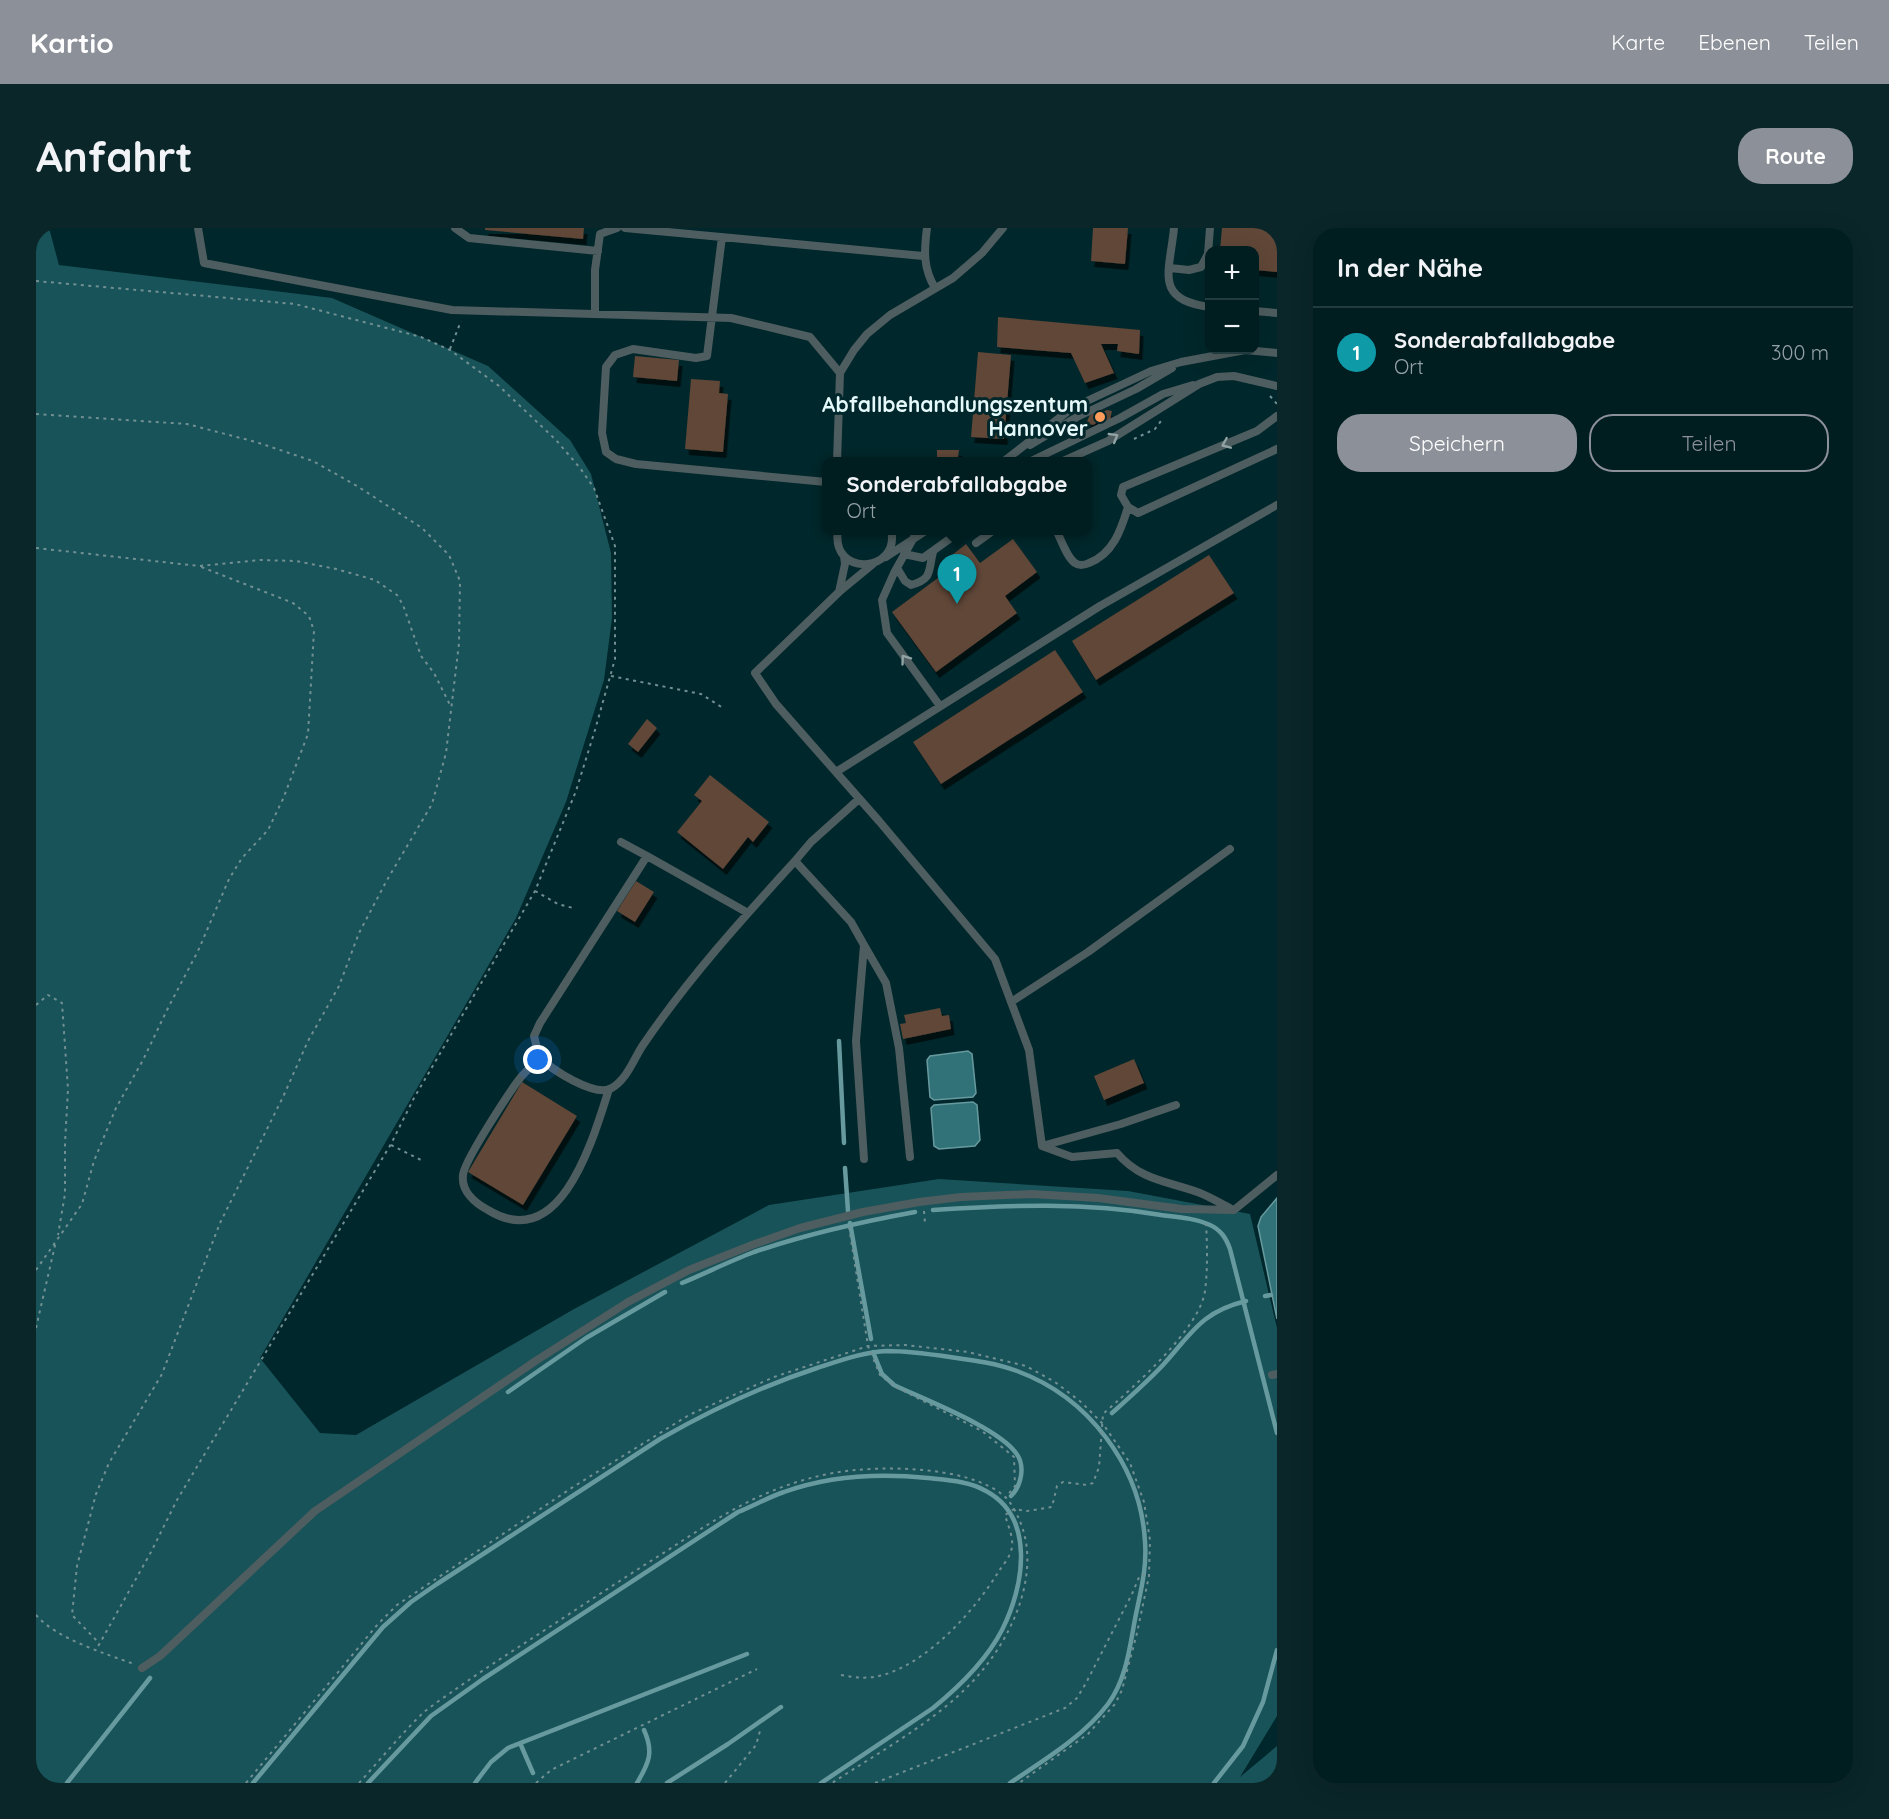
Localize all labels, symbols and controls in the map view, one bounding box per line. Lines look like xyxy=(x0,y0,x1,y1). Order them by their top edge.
text: Kartio xyxy=(30,25,114,60)
text: Karte xyxy=(1611,29,1665,55)
text: Ebenen xyxy=(1698,29,1771,55)
text: Teilen xyxy=(1804,29,1859,55)
button: Route xyxy=(1738,128,1853,184)
text: Anfahrt xyxy=(36,130,193,183)
map controls xyxy=(1205,246,1259,354)
button: + xyxy=(1205,246,1259,300)
text: In der Nähe xyxy=(1337,251,1483,284)
button: − xyxy=(1205,300,1259,354)
text: Sonderabfallabgabe xyxy=(1394,326,1615,354)
text: 1 xyxy=(1353,340,1360,365)
text: 300 m xyxy=(1771,340,1829,365)
text: Ort xyxy=(1394,354,1424,379)
place label: Abfallbehandlungszentum Hannover xyxy=(822,391,1088,441)
marker: Abfallbehandlungszentum Hannover xyxy=(1093,410,1107,424)
button: Speichern xyxy=(1337,414,1577,472)
button: Teilen xyxy=(1589,414,1829,472)
one-way arrow xyxy=(1108,432,1118,444)
one-way arrow xyxy=(1222,437,1233,449)
popup xyxy=(822,457,1092,535)
text: Sonderabfallabgabe xyxy=(846,470,1068,498)
text: Ort xyxy=(846,498,876,523)
pin: 1 xyxy=(938,554,976,604)
one-way arrow xyxy=(901,654,912,665)
your location xyxy=(523,1045,552,1074)

